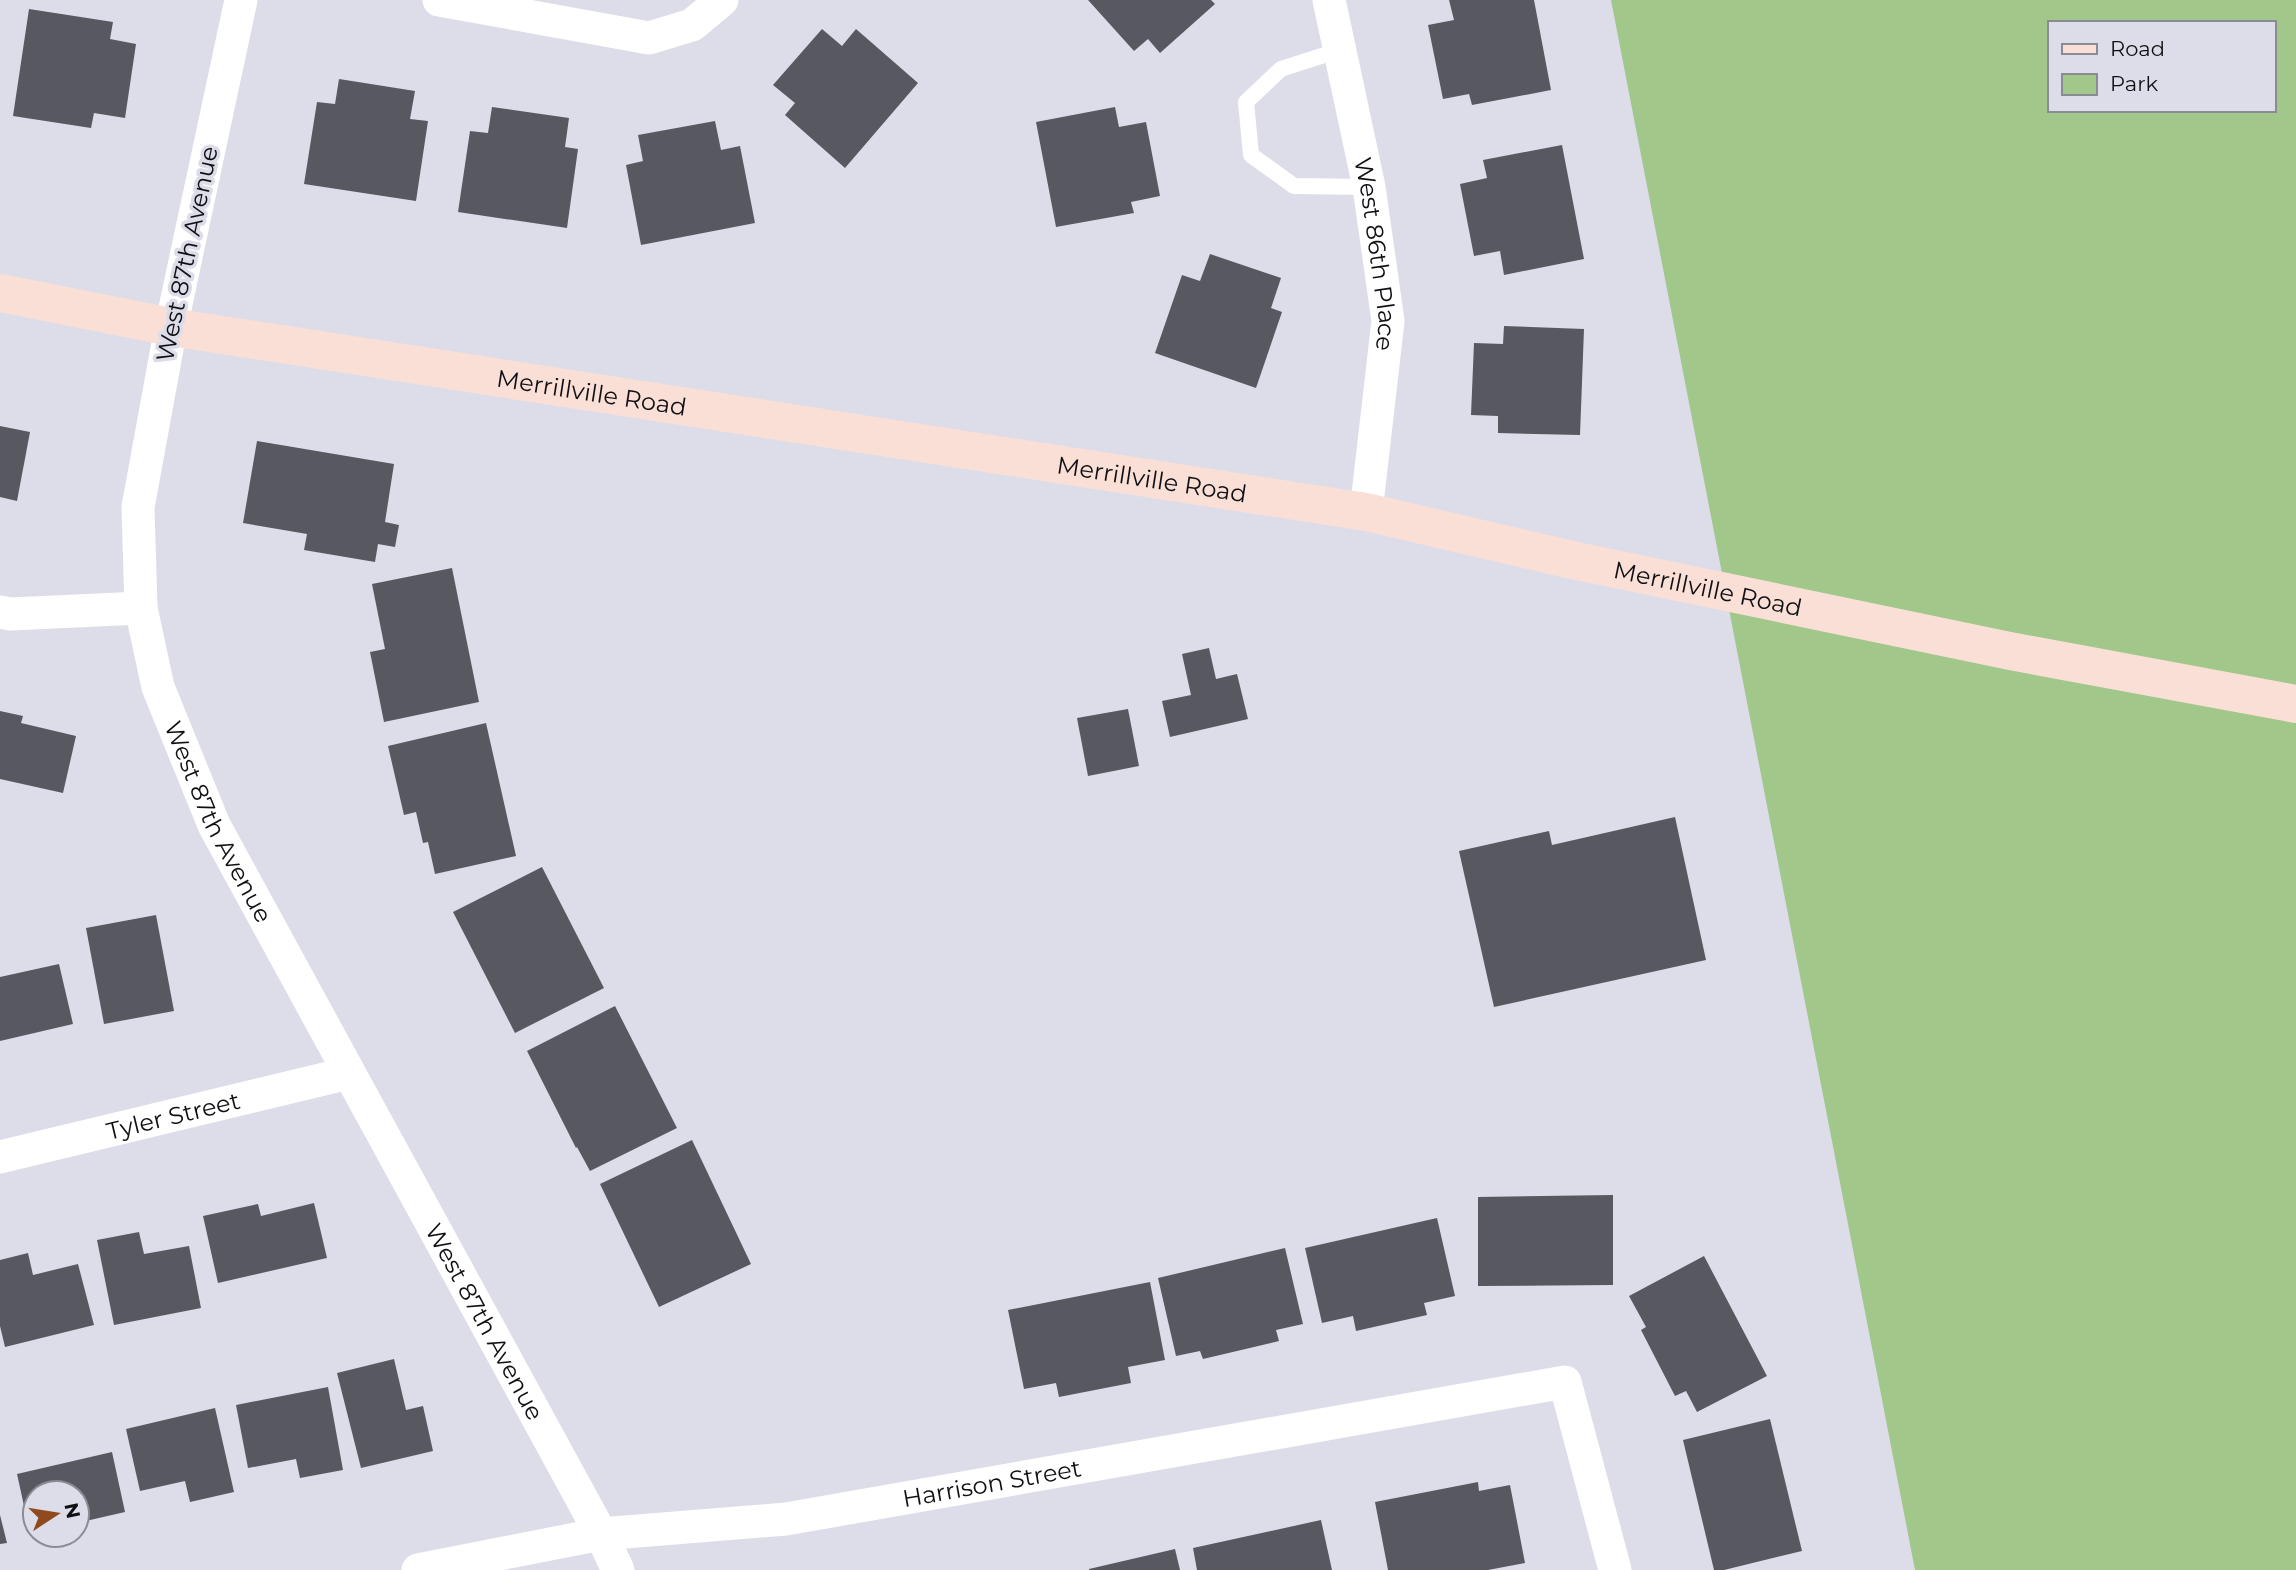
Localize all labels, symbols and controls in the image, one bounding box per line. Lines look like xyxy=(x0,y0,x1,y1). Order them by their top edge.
legend xyxy=(2048,21,2275,112)
text: Road xyxy=(2110,36,2165,61)
text: Park xyxy=(2110,71,2158,96)
street label: West 87th Avenue xyxy=(150,144,224,364)
street label: West 86th Place xyxy=(1349,155,1403,353)
street label: Merrillville Road xyxy=(495,363,689,421)
street label: Merrillville Road xyxy=(1055,450,1249,508)
street label: Merrillville Road xyxy=(1611,555,1805,622)
street label: West 87th Avenue xyxy=(159,717,279,927)
street label: Tyler Street xyxy=(103,1085,243,1145)
street label: West 87th Avenue xyxy=(420,1218,550,1425)
street label: Harrison Street xyxy=(900,1453,1084,1513)
north arrow xyxy=(21,1479,91,1549)
text: N xyxy=(59,1501,85,1520)

